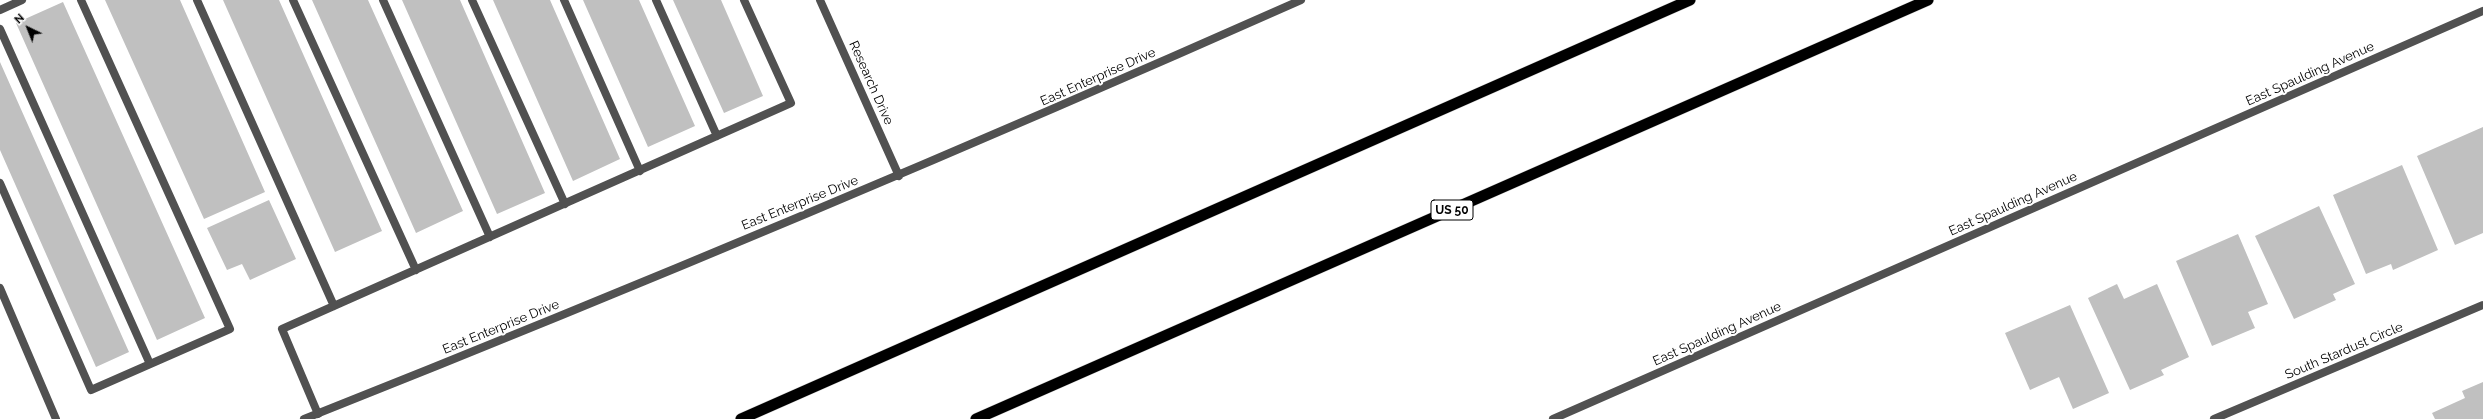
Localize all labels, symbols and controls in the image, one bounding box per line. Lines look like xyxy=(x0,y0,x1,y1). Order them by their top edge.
north arrow xyxy=(8,8,48,48)
text: N xyxy=(12,11,27,26)
street label: Research Drive xyxy=(846,39,896,127)
street label: East Spaulding Avenue xyxy=(2244,39,2376,109)
street label: East Enterprise Drive xyxy=(1038,45,1158,109)
street label: East Spaulding Avenue xyxy=(1947,169,2079,239)
street label: East Enterprise Drive xyxy=(739,172,861,234)
road number: US 50 xyxy=(1431,200,1473,220)
street label: East Enterprise Drive xyxy=(440,296,562,358)
street label: East Spaulding Avenue xyxy=(1651,299,1783,369)
street label: South Stardust Circle xyxy=(2283,319,2405,383)

